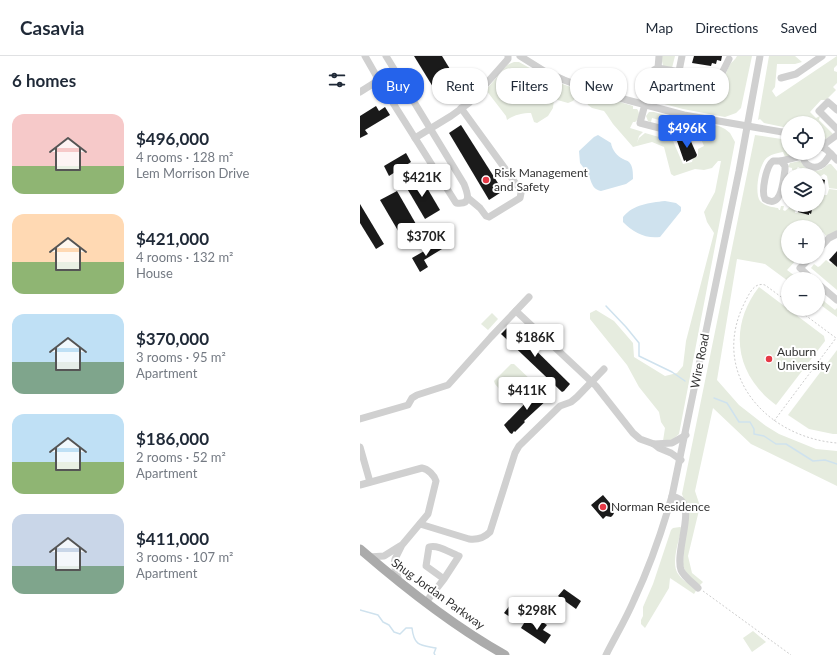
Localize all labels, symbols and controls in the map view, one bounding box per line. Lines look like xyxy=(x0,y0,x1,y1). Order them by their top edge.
text: Casavia xyxy=(20,16,84,39)
text: Map xyxy=(646,19,673,36)
text: Directions xyxy=(695,19,758,36)
text: Saved xyxy=(780,19,817,36)
chip: Buy xyxy=(372,68,424,104)
chip: Rent xyxy=(432,68,488,104)
chip: Filters xyxy=(496,68,562,104)
chip: New xyxy=(570,68,627,104)
chip: Apartment xyxy=(635,68,729,104)
icon: filters xyxy=(326,69,348,91)
text: 6 homes xyxy=(12,70,76,91)
pin: $496K xyxy=(659,115,715,149)
map controls xyxy=(781,116,825,316)
button: locate xyxy=(781,116,825,160)
text: $496K xyxy=(667,120,707,136)
text: $496,000 xyxy=(136,128,209,149)
icon: home xyxy=(44,130,92,178)
text: 4 rooms · 128 m² xyxy=(136,149,233,165)
pin: $421K xyxy=(394,164,450,198)
text: Lem Morrison Drive xyxy=(136,165,249,181)
place label: Risk Management and Safety xyxy=(494,165,589,194)
button: layers xyxy=(781,168,825,212)
text: $421K xyxy=(402,169,442,185)
marker: Risk Management and Safety xyxy=(481,175,491,185)
button: + xyxy=(781,220,825,264)
pin: $370K xyxy=(398,223,454,257)
text: $421,000 xyxy=(136,228,209,249)
text: $370K xyxy=(406,228,446,244)
icon: home xyxy=(44,230,92,278)
text: 4 rooms · 132 m² xyxy=(136,249,233,265)
text: House xyxy=(136,265,173,281)
button: − xyxy=(781,272,825,316)
pin: $186K xyxy=(507,324,563,358)
text: $370,000 xyxy=(136,328,209,349)
text: $186K xyxy=(515,329,555,345)
icon: home xyxy=(44,330,92,378)
street label: Wire Road xyxy=(687,332,712,390)
place label: Auburn University xyxy=(777,344,831,373)
text: 3 rooms · 95 m² xyxy=(136,349,226,365)
marker: Auburn University xyxy=(764,354,774,364)
text: Apartment xyxy=(136,365,197,381)
pin: $411K xyxy=(499,377,555,411)
text: $411K xyxy=(507,382,547,398)
text: $186,000 xyxy=(136,428,209,449)
icon: home xyxy=(44,430,92,478)
text: 2 rooms · 52 m² xyxy=(136,449,226,465)
text: Apartment xyxy=(136,465,197,481)
place label: Norman Residence xyxy=(611,499,710,514)
marker: Norman Residence xyxy=(598,502,608,512)
text: $411,000 xyxy=(136,528,209,549)
icon: home xyxy=(44,530,92,578)
text: 3 rooms · 107 m² xyxy=(136,549,233,565)
street label: Shug Jordan Parkway xyxy=(389,555,489,633)
text: Apartment xyxy=(136,565,197,581)
pin: $298K xyxy=(509,597,565,631)
text: $298K xyxy=(517,602,557,618)

